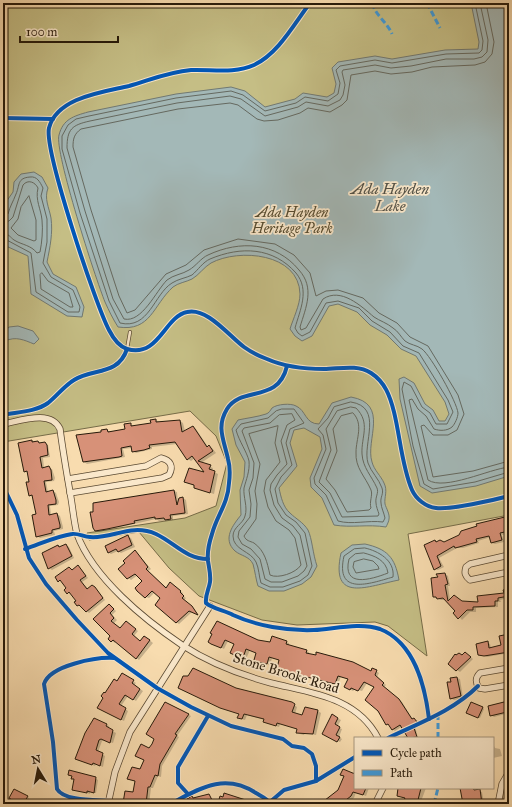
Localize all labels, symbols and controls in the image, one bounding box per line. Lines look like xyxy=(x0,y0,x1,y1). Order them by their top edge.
scale bar xyxy=(20,18,118,44)
text: 100 m xyxy=(26,25,57,39)
water label: Ada Hayden Lake xyxy=(349,180,429,215)
park label: Ada Hayden Heritage Park xyxy=(251,204,333,237)
street label: Stone Brooke Road xyxy=(231,649,341,697)
legend xyxy=(354,737,494,789)
text: Cycle path xyxy=(390,746,442,760)
north arrow xyxy=(18,749,58,789)
text: N xyxy=(31,752,43,767)
text: Path xyxy=(390,766,413,780)

